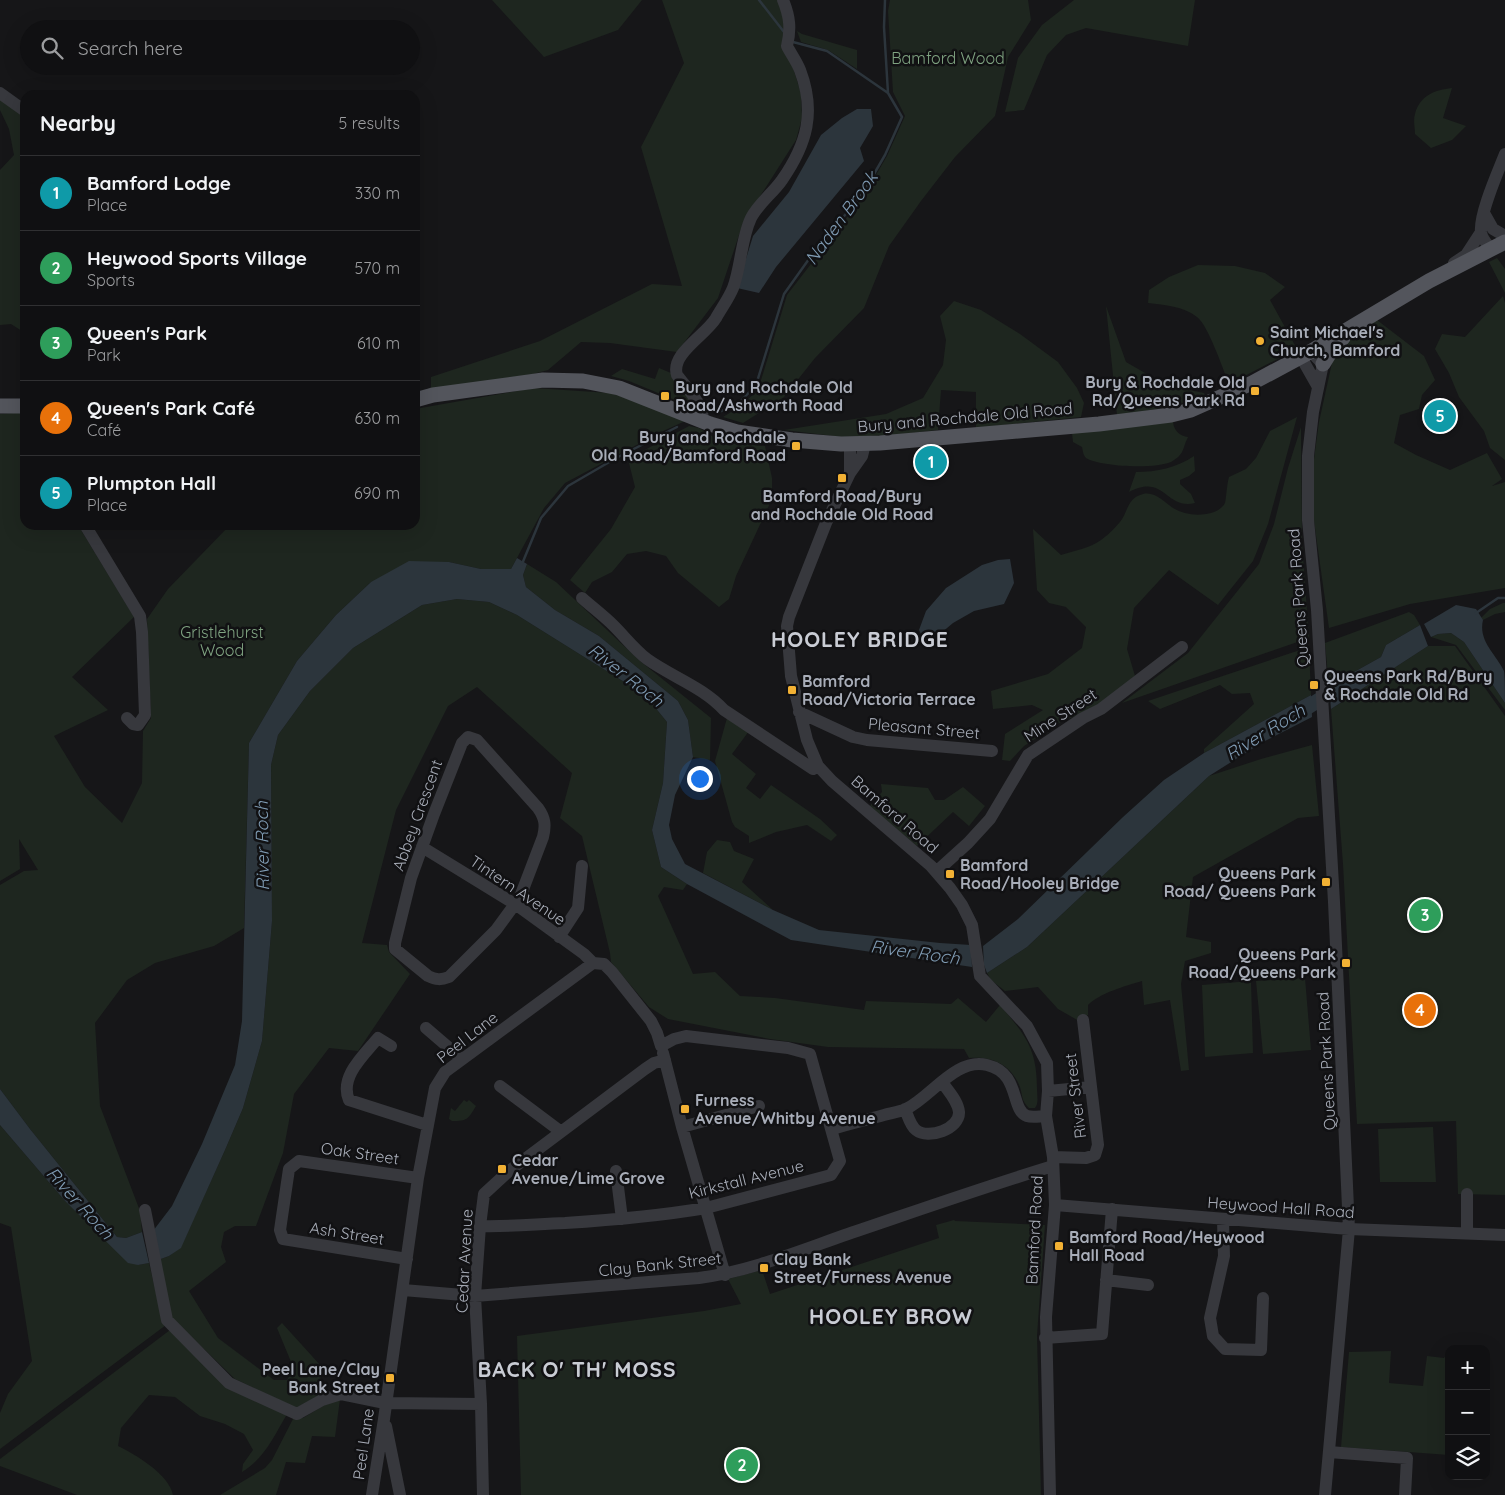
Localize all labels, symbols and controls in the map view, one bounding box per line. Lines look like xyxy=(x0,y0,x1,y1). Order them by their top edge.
search box xyxy=(20,20,420,75)
icon: search xyxy=(38,34,66,62)
text: Search here xyxy=(78,36,183,60)
park label: Bamford Wood xyxy=(891,48,1005,68)
text: Nearby xyxy=(40,110,116,136)
text: 5 results xyxy=(339,113,400,133)
water label: Naden Brook xyxy=(799,166,883,269)
text: Bamford Lodge xyxy=(87,171,231,195)
text: 1 xyxy=(53,183,59,203)
text: 330 m xyxy=(355,183,400,203)
text: Place xyxy=(87,195,127,215)
text: Heywood Sports Village xyxy=(87,246,307,270)
text: 2 xyxy=(51,258,61,278)
text: 570 m xyxy=(355,258,400,278)
text: Sports xyxy=(87,270,135,290)
text: Queen's Park xyxy=(87,321,207,345)
place label: Saint Michael's Church, Bamford xyxy=(1270,322,1400,360)
text: 3 xyxy=(52,333,60,353)
text: 610 m xyxy=(357,333,400,353)
marker: Saint Michael's Church, Bamford xyxy=(1254,335,1266,347)
text: Park xyxy=(87,345,121,365)
place label: Bury & Rochdale Old Rd/Queens Park Rd xyxy=(1085,372,1245,410)
place label: Bury and Rochdale Old Road/Ashworth Road xyxy=(675,377,853,415)
marker: Bury & Rochdale Old Rd/Queens Park Rd xyxy=(1249,385,1261,397)
marker: Bury and Rochdale Old Road/Ashworth Road xyxy=(659,390,671,402)
text: Queen's Park Café xyxy=(87,396,255,420)
pin: 5 xyxy=(1424,397,1456,435)
street label: Bury and Rochdale Old Road xyxy=(857,398,1073,436)
text: 4 xyxy=(51,408,61,428)
text: 630 m xyxy=(355,408,400,428)
text: Café xyxy=(87,420,121,440)
place label: Bury and Rochdale Old Road/Bamford Road xyxy=(591,427,786,465)
marker: Bury and Rochdale Old Road/Bamford Road xyxy=(790,440,802,452)
pin: 1 xyxy=(915,443,947,481)
text: Plumpton Hall xyxy=(87,471,216,495)
marker: Bamford Road/Bury and Rochdale Old Road xyxy=(836,472,848,484)
text: 5 xyxy=(51,483,61,503)
text: 690 m xyxy=(354,483,400,503)
place label: Bamford Road/Bury and Rochdale Old Road xyxy=(751,486,933,524)
text: Place xyxy=(87,495,127,515)
street label: Queens Park Road xyxy=(1283,528,1313,668)
park label: Gristlehurst Wood xyxy=(180,622,264,660)
district label: HOOLEY BRIDGE xyxy=(771,626,949,652)
water label: River Roch xyxy=(584,638,669,712)
place label: Queens Park Rd/Bury & Rochdale Old Rd xyxy=(1324,666,1492,704)
place label: Bamford Road/Victoria Terrace xyxy=(802,671,976,709)
marker: Queens Park Rd/Bury & Rochdale Old Rd xyxy=(1308,679,1320,691)
marker: Bamford Road/Victoria Terrace xyxy=(786,684,798,696)
street label: Mine Street xyxy=(1020,684,1100,746)
water label: River Roch xyxy=(1221,698,1310,766)
street label: Pleasant Street xyxy=(867,713,981,743)
street label: Abbey Crescent xyxy=(388,757,446,873)
your location xyxy=(687,766,713,792)
street label: Bamford Road xyxy=(847,771,943,857)
water label: River Roch xyxy=(250,800,274,891)
street label: Tintern Avenue xyxy=(466,851,570,929)
place label: Bamford Road/Hooley Bridge xyxy=(960,855,1120,893)
place label: Queens Park Road/ Queens Park xyxy=(1164,863,1316,901)
marker: Bamford Road/Hooley Bridge xyxy=(944,868,956,880)
marker: Queens Park Road/ Queens Park xyxy=(1320,876,1332,888)
pin: 3 xyxy=(1409,896,1441,934)
water label: River Roch xyxy=(869,934,962,970)
place label: Queens Park Road/Queens Park xyxy=(1188,944,1336,982)
marker: Queens Park Road/Queens Park xyxy=(1340,957,1352,969)
street label: Queens Park Road xyxy=(1312,991,1340,1131)
pin: 4 xyxy=(1404,991,1436,1029)
street label: Peel Lane xyxy=(432,1007,502,1067)
street label: River Street xyxy=(1060,1052,1090,1140)
place label: Furness Avenue/Whitby Avenue xyxy=(695,1090,876,1128)
marker: Furness Avenue/Whitby Avenue xyxy=(679,1103,691,1115)
street label: Oak Street xyxy=(320,1138,400,1168)
place label: Cedar Avenue/Lime Grove xyxy=(512,1150,665,1188)
street label: Kirkstall Avenue xyxy=(686,1155,806,1203)
water label: River Roch xyxy=(41,1162,119,1245)
marker: Cedar Avenue/Lime Grove xyxy=(496,1163,508,1175)
street label: Bamford Road xyxy=(1021,1175,1047,1285)
street label: Heywood Hall Road xyxy=(1207,1192,1355,1222)
street label: Cedar Avenue xyxy=(451,1208,477,1314)
street label: Ash Street xyxy=(308,1217,386,1249)
place label: Bamford Road/Heywood Hall Road xyxy=(1069,1227,1265,1265)
marker: Bamford Road/Heywood Hall Road xyxy=(1053,1240,1065,1252)
street label: Clay Bank Street xyxy=(598,1248,722,1280)
place label: Clay Bank Street/Furness Avenue xyxy=(774,1249,952,1287)
marker: Clay Bank Street/Furness Avenue xyxy=(758,1262,770,1274)
district label: HOOLEY BROW xyxy=(809,1303,973,1329)
map controls xyxy=(1445,1345,1490,1480)
button: + xyxy=(1445,1345,1490,1390)
district label: BACK O' TH' MOSS xyxy=(478,1356,676,1382)
place label: Peel Lane/Clay Bank Street xyxy=(262,1359,380,1397)
marker: Peel Lane/Clay Bank Street xyxy=(384,1372,396,1384)
button: − xyxy=(1445,1390,1490,1435)
street label: Peel Lane xyxy=(348,1407,378,1481)
button: layers xyxy=(1445,1435,1490,1480)
pin: 2 xyxy=(726,1446,758,1484)

